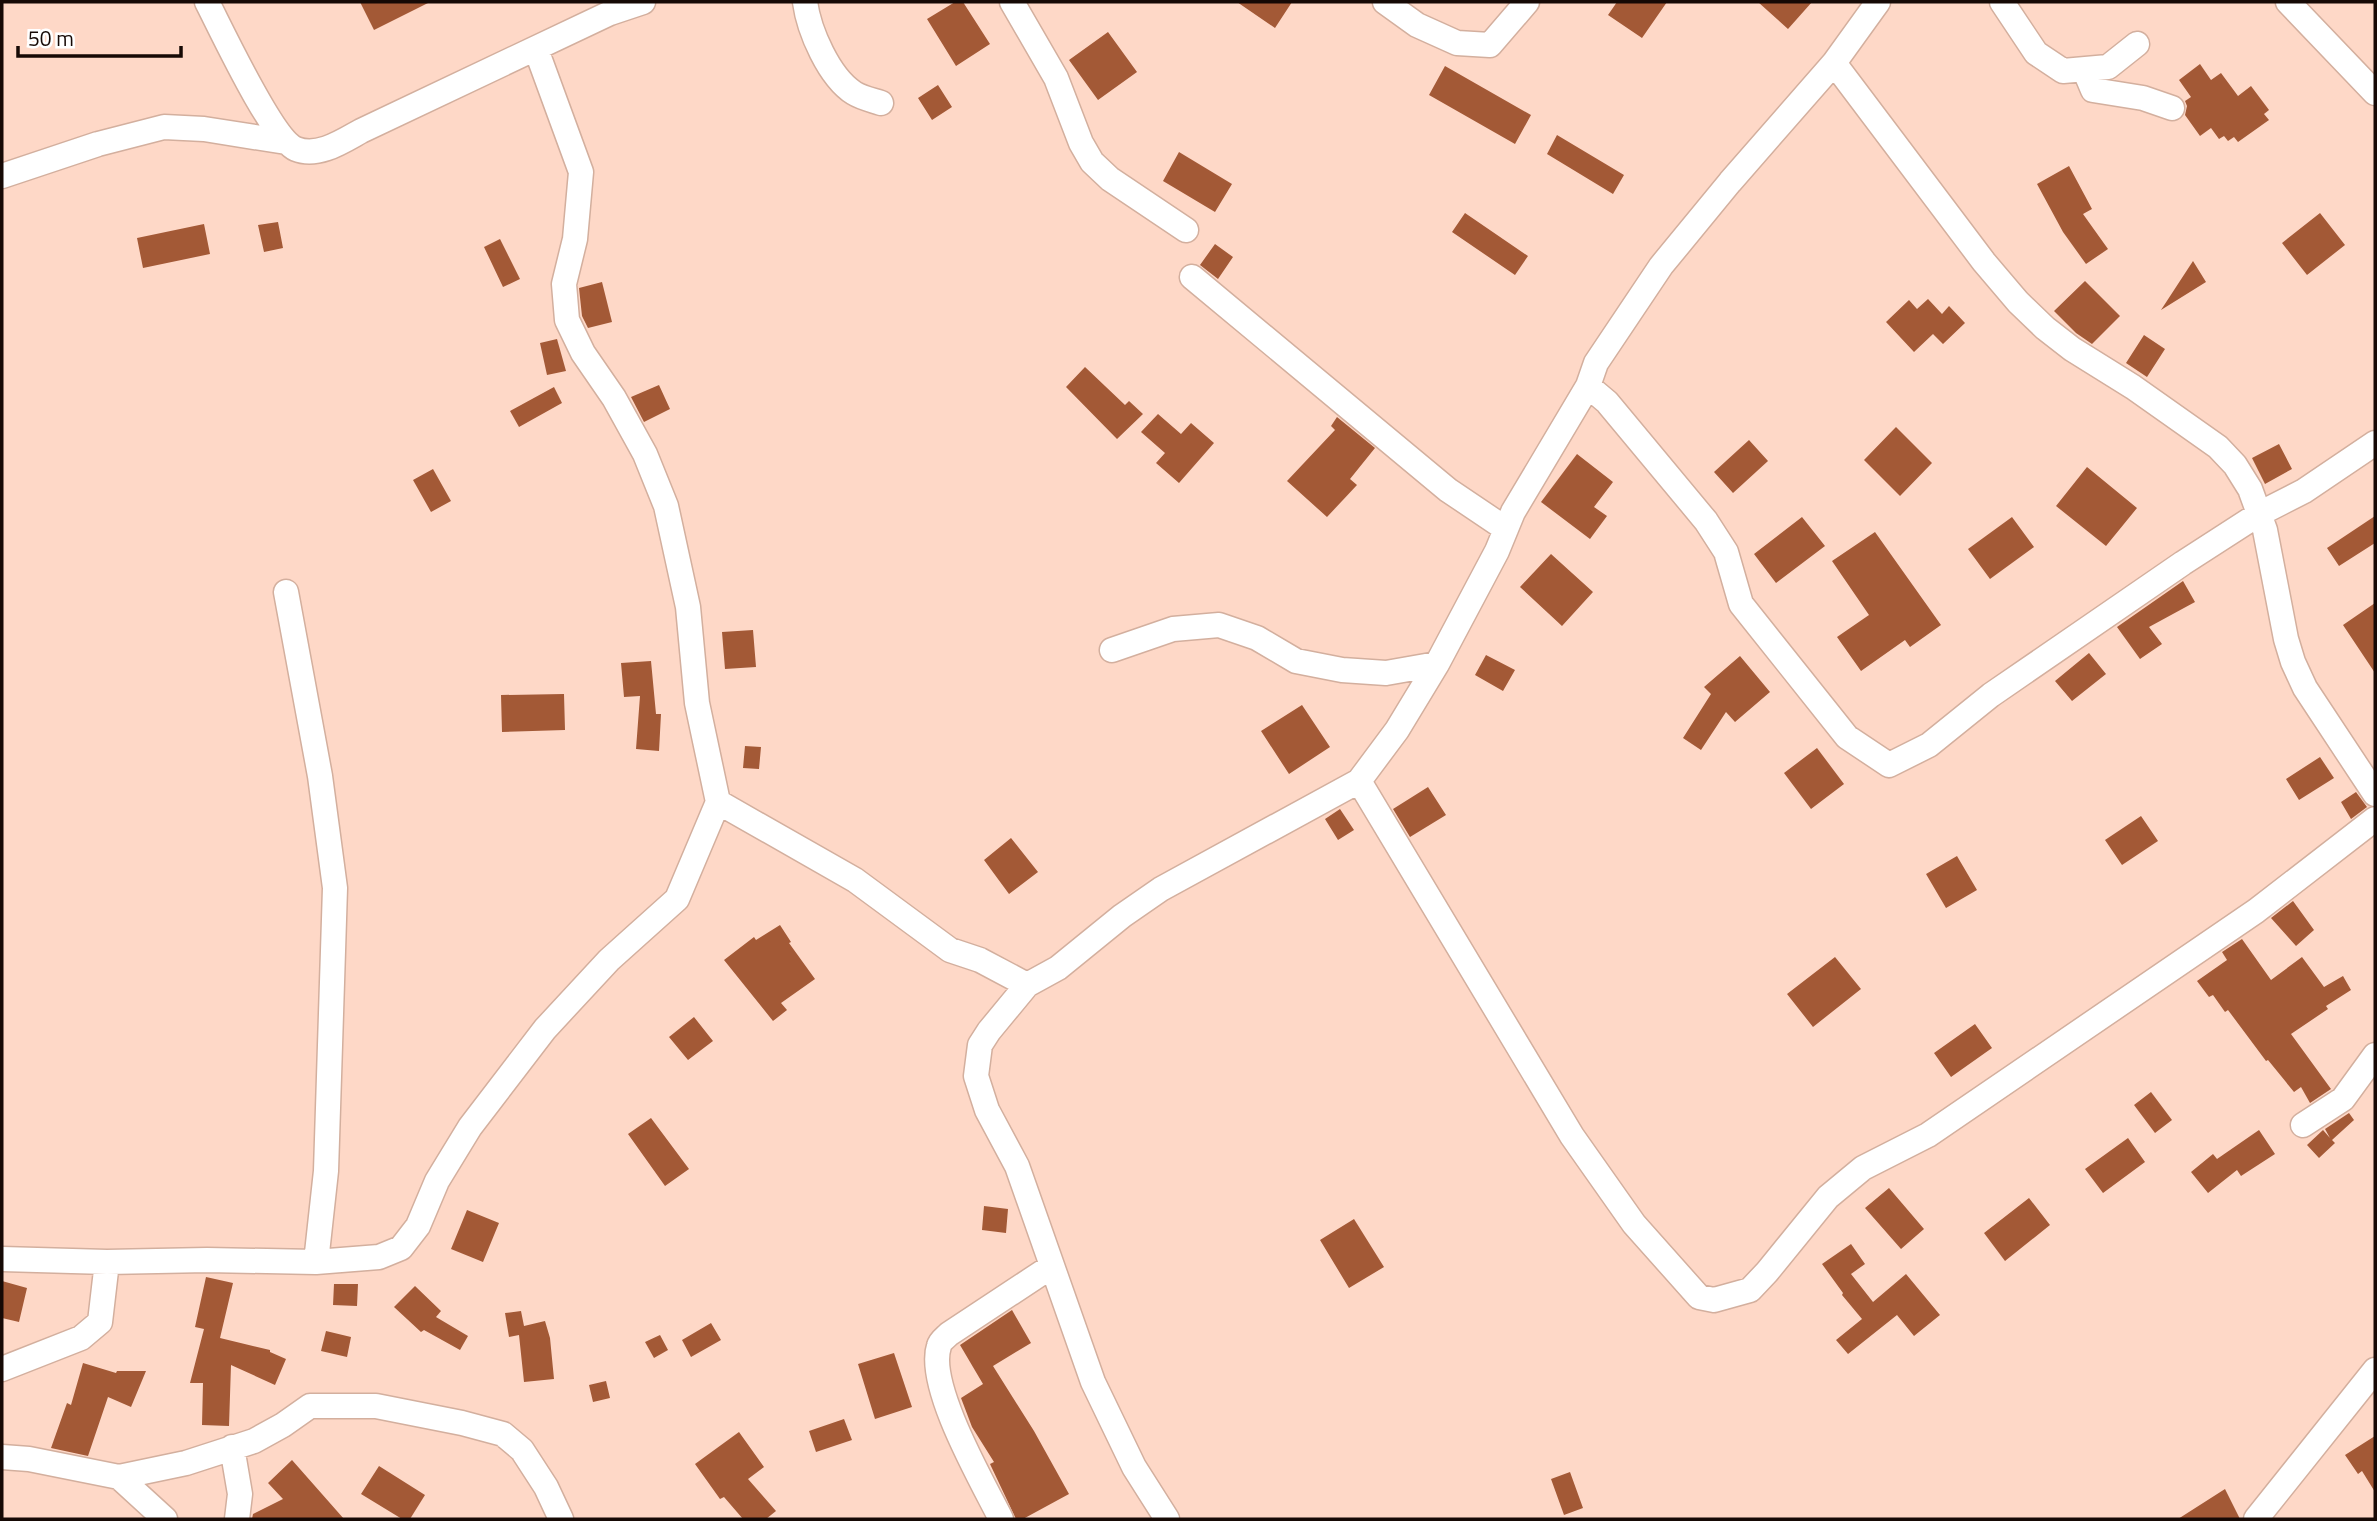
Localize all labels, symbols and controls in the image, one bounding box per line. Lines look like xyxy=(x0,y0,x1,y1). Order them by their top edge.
scale bar xyxy=(18,14,180,58)
text: 50 m xyxy=(28,22,74,54)

